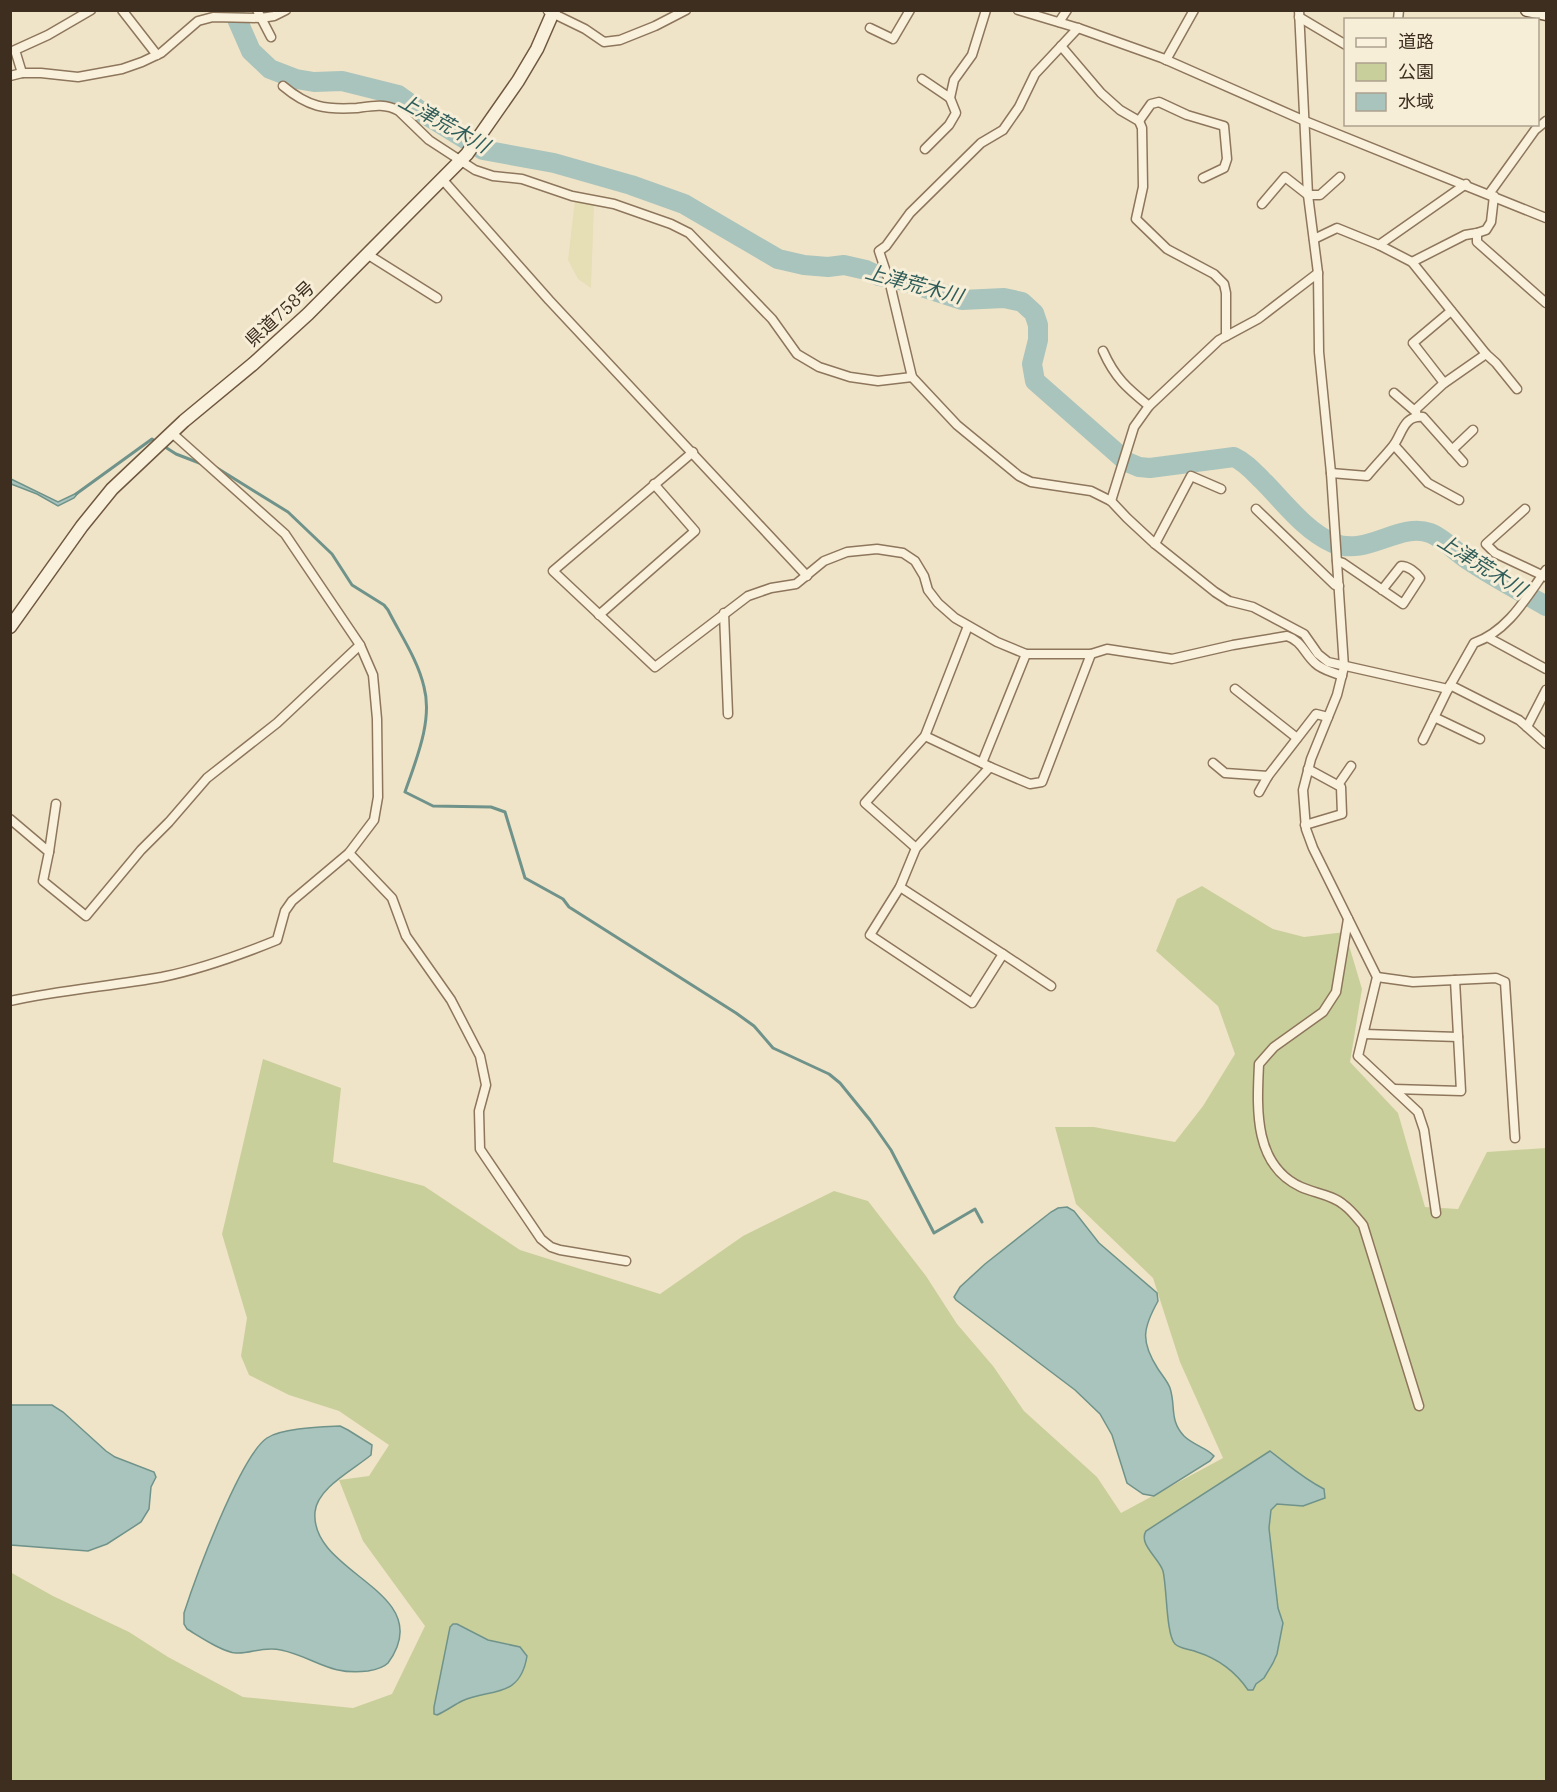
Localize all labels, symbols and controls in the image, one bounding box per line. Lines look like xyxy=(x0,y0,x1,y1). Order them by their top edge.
legend xyxy=(1344,18,1539,126)
text: 道路 xyxy=(1398,30,1434,53)
text: 公園 xyxy=(1398,60,1434,83)
water label: 上津荒木川 xyxy=(394,87,496,160)
text: 水域 xyxy=(1398,90,1434,113)
water label: 上津荒木川 xyxy=(862,258,968,310)
street label: 県道758号 xyxy=(240,276,319,352)
water label: 上津荒木川 xyxy=(1433,527,1534,604)

